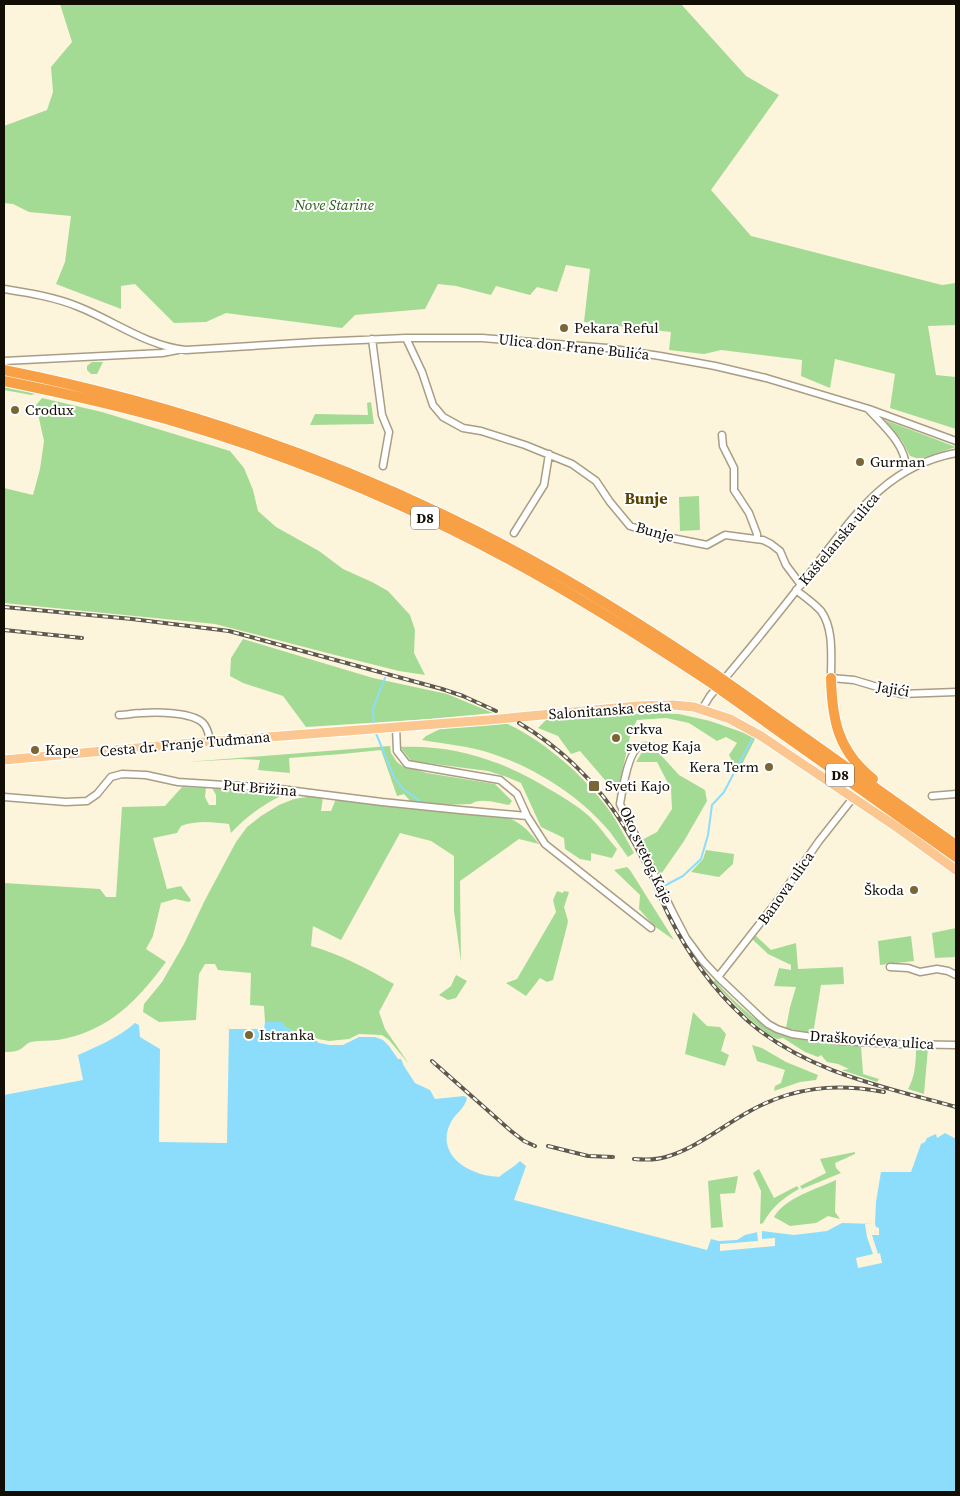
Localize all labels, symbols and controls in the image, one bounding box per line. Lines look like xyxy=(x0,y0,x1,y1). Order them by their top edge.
park label: Nove Starine xyxy=(293,194,374,215)
place label: Pekara Reful xyxy=(574,317,659,338)
marker: Pekara Reful xyxy=(558,322,570,334)
street label: Ulica don Frane Bulića xyxy=(497,328,651,365)
place label: Crodux xyxy=(25,399,74,420)
marker: Crodux xyxy=(9,404,21,416)
place label: Gurman xyxy=(870,451,926,472)
marker: Gurman xyxy=(854,456,866,468)
district label: Bunje xyxy=(624,487,668,509)
street label: Kaštelanska ulica xyxy=(793,487,884,590)
road number: D8 xyxy=(411,506,439,530)
street label: Bunje xyxy=(634,516,677,547)
street label: Jajići xyxy=(874,675,911,702)
street label: Salonitanska cesta xyxy=(548,695,672,724)
place label: crkva svetog Kaja xyxy=(626,718,701,756)
street label: Cesta dr. Franje Tuđmana xyxy=(99,726,271,761)
marker: crkva svetog Kaja xyxy=(610,732,622,744)
place label: Kape xyxy=(45,739,79,760)
marker: Kape xyxy=(29,744,41,756)
place label: Kera Term xyxy=(689,756,759,777)
marker: Kera Term xyxy=(763,761,775,773)
road number: D8 xyxy=(826,764,854,786)
street label: Put Brižina xyxy=(222,774,298,801)
place label: Sveti Kajo xyxy=(605,775,670,796)
marker: Sveti Kajo xyxy=(587,779,601,793)
street label: Oko svetog Kaje xyxy=(615,803,678,907)
street label: Banova ulica xyxy=(752,846,819,929)
place label: Škoda xyxy=(864,879,904,900)
marker: Škoda xyxy=(908,884,920,896)
place label: Istranka xyxy=(259,1024,315,1045)
street label: Draškovićeva ulica xyxy=(809,1025,935,1054)
marker: Istranka xyxy=(243,1029,255,1041)

